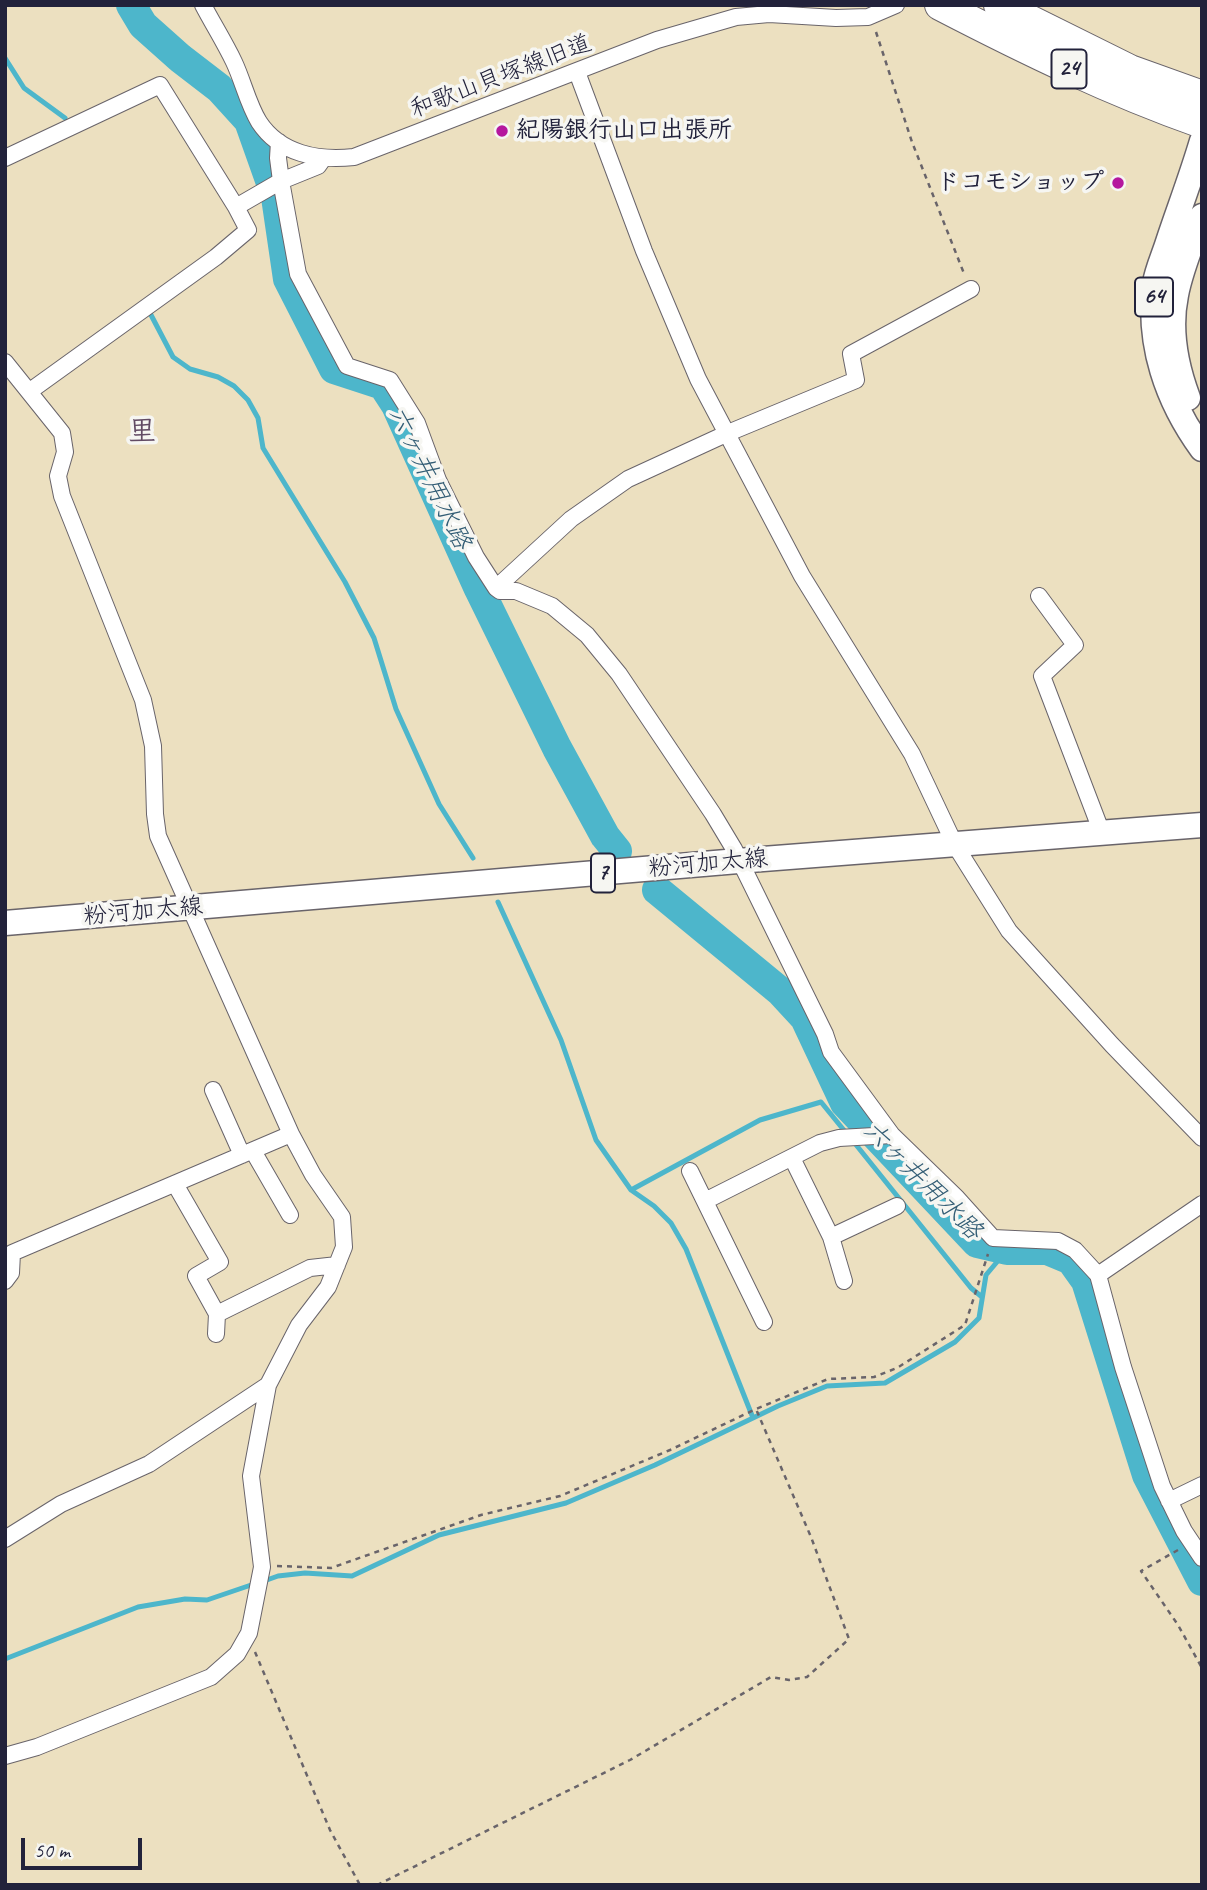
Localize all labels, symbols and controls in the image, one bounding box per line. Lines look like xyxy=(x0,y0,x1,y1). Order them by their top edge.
street label: 和歌山貝塚線旧道 xyxy=(406,29,596,125)
road number: 24 xyxy=(1052,50,1086,88)
place label: 紀陽銀行山口出張所 xyxy=(516,117,732,145)
marker: 紀陽銀行山口出張所 xyxy=(494,123,510,139)
place label: ドコモショップ xyxy=(936,169,1104,197)
marker: ドコモショップ xyxy=(1110,175,1126,191)
road number: 64 xyxy=(1135,278,1173,316)
water label: 六ヶ井用水路 xyxy=(381,401,477,555)
district label: 里 xyxy=(128,416,156,450)
street label: 粉河加太線 xyxy=(647,844,769,884)
road number: 7 xyxy=(591,853,615,892)
street label: 粉河加太線 xyxy=(82,892,204,932)
water label: 六ヶ井用水路 xyxy=(856,1115,988,1247)
scale bar xyxy=(24,1824,145,1868)
text: 50 m xyxy=(34,1837,70,1863)

